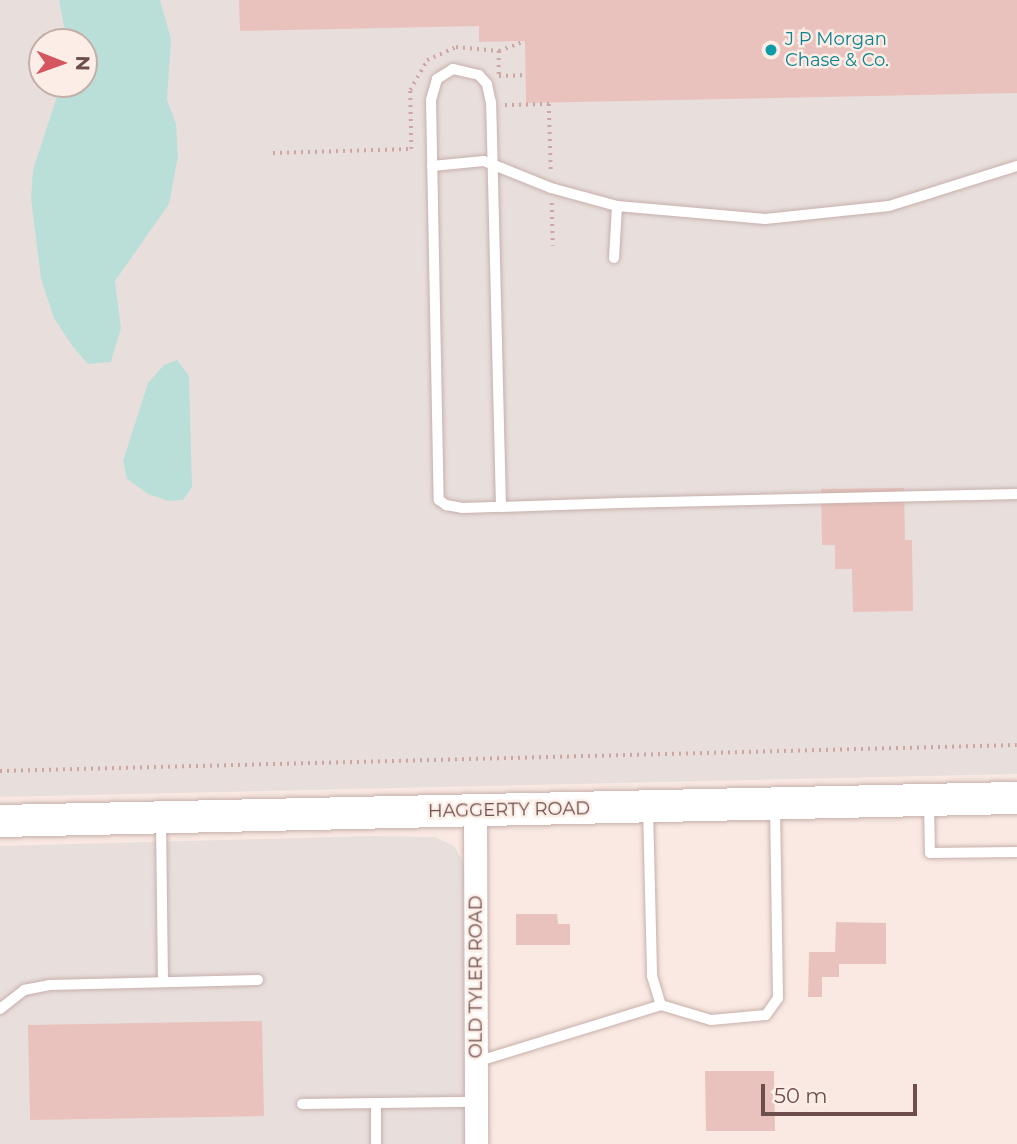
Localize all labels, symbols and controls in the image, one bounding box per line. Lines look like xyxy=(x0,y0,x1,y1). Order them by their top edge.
north arrow xyxy=(28,28,98,98)
place label: J P Morgan Chase & Co. xyxy=(785,29,889,72)
marker: J P Morgan Chase & Co. xyxy=(763,42,779,58)
text: N xyxy=(71,55,94,71)
street label: HAGGERTY ROAD xyxy=(428,798,590,822)
street label: OLD TYLER ROAD xyxy=(465,896,487,1058)
scale bar xyxy=(765,1070,921,1114)
text: 50 m xyxy=(774,1083,828,1108)

